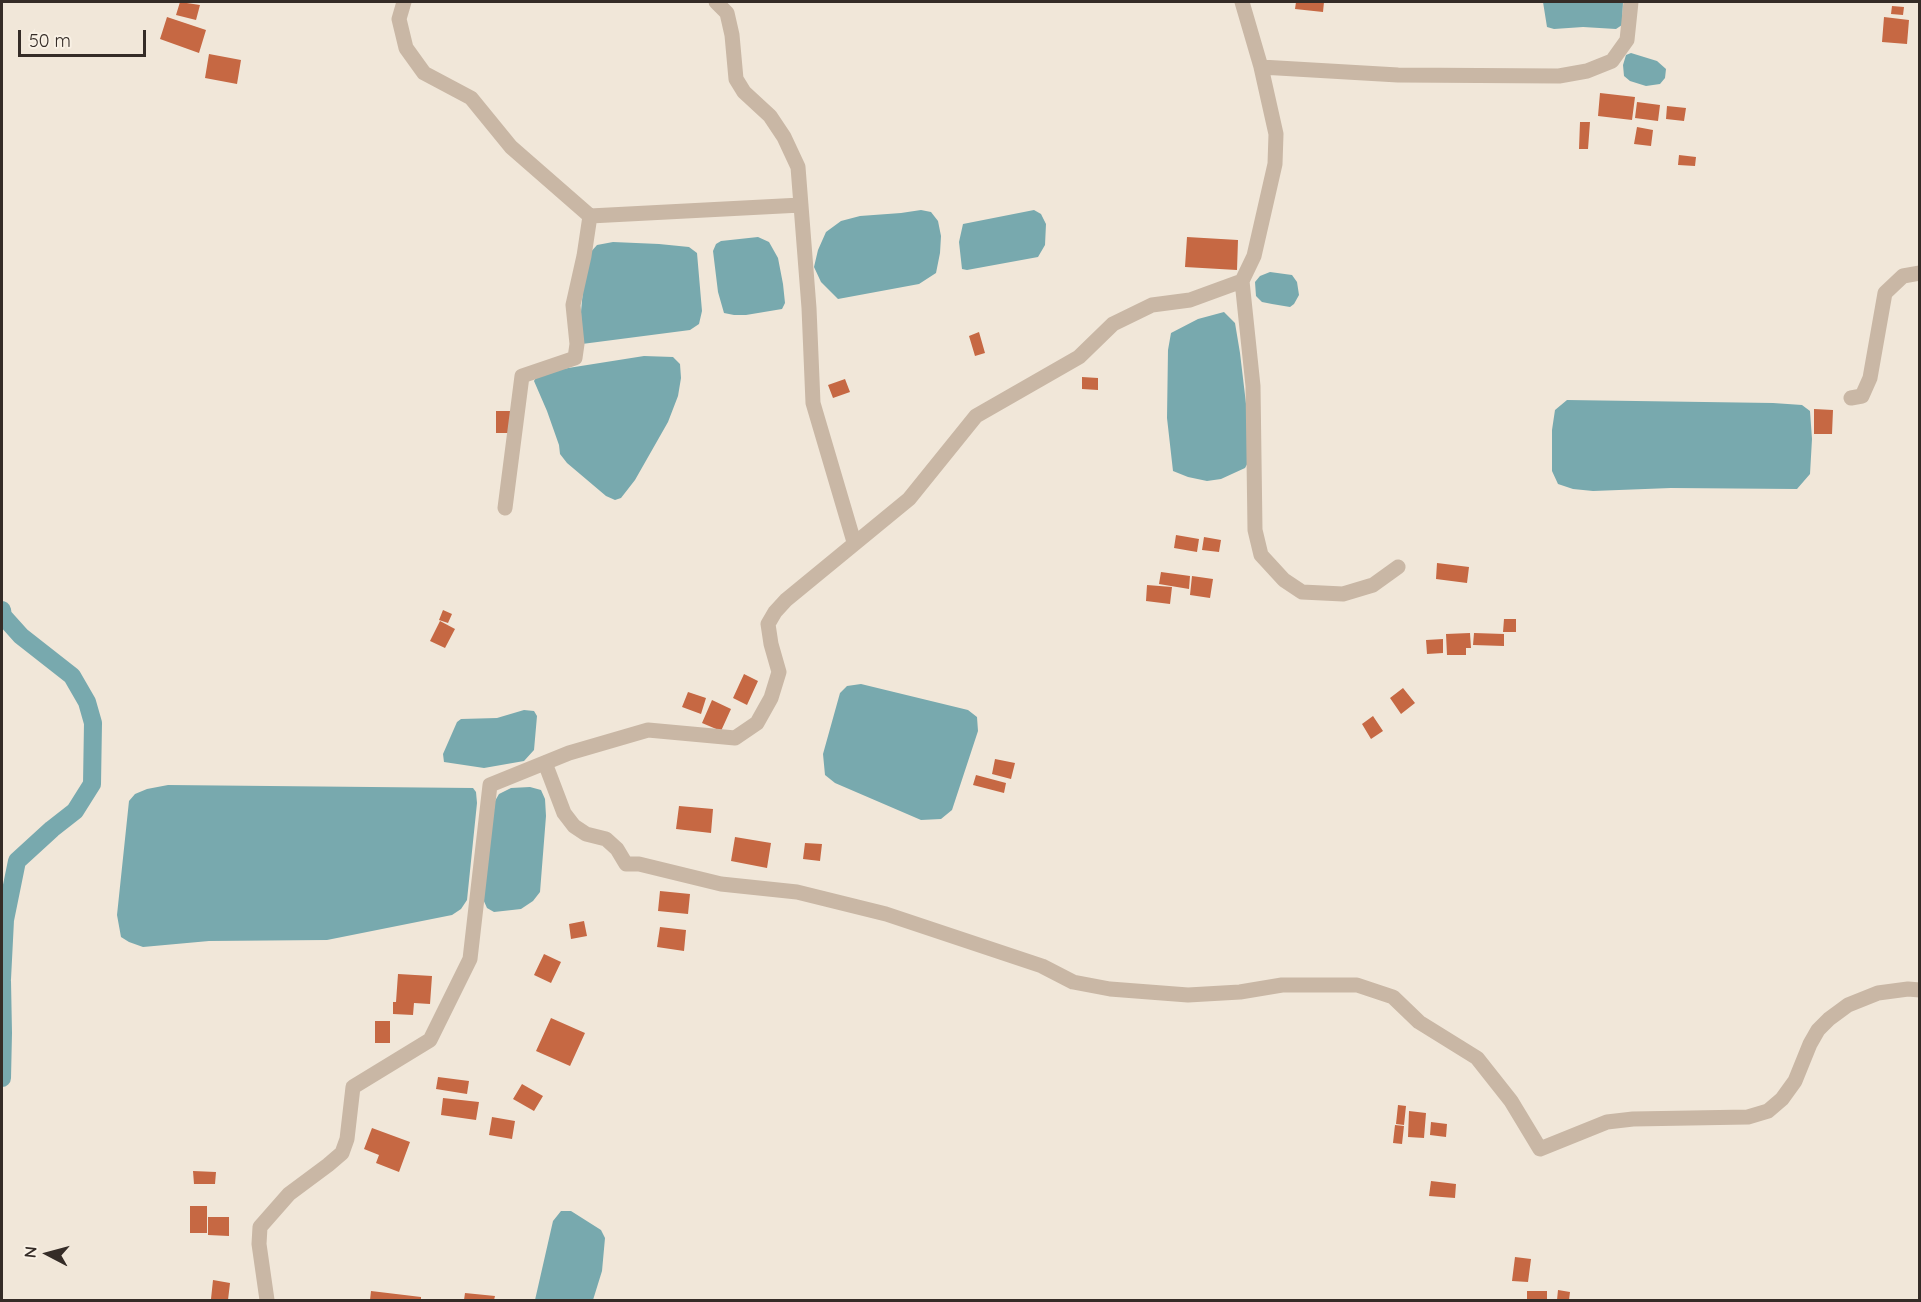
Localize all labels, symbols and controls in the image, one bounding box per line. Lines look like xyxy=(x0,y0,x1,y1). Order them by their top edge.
scale bar xyxy=(21,18,148,56)
text: 50 m xyxy=(29,29,71,52)
north arrow xyxy=(18,1224,78,1284)
text: N xyxy=(20,1245,41,1259)

